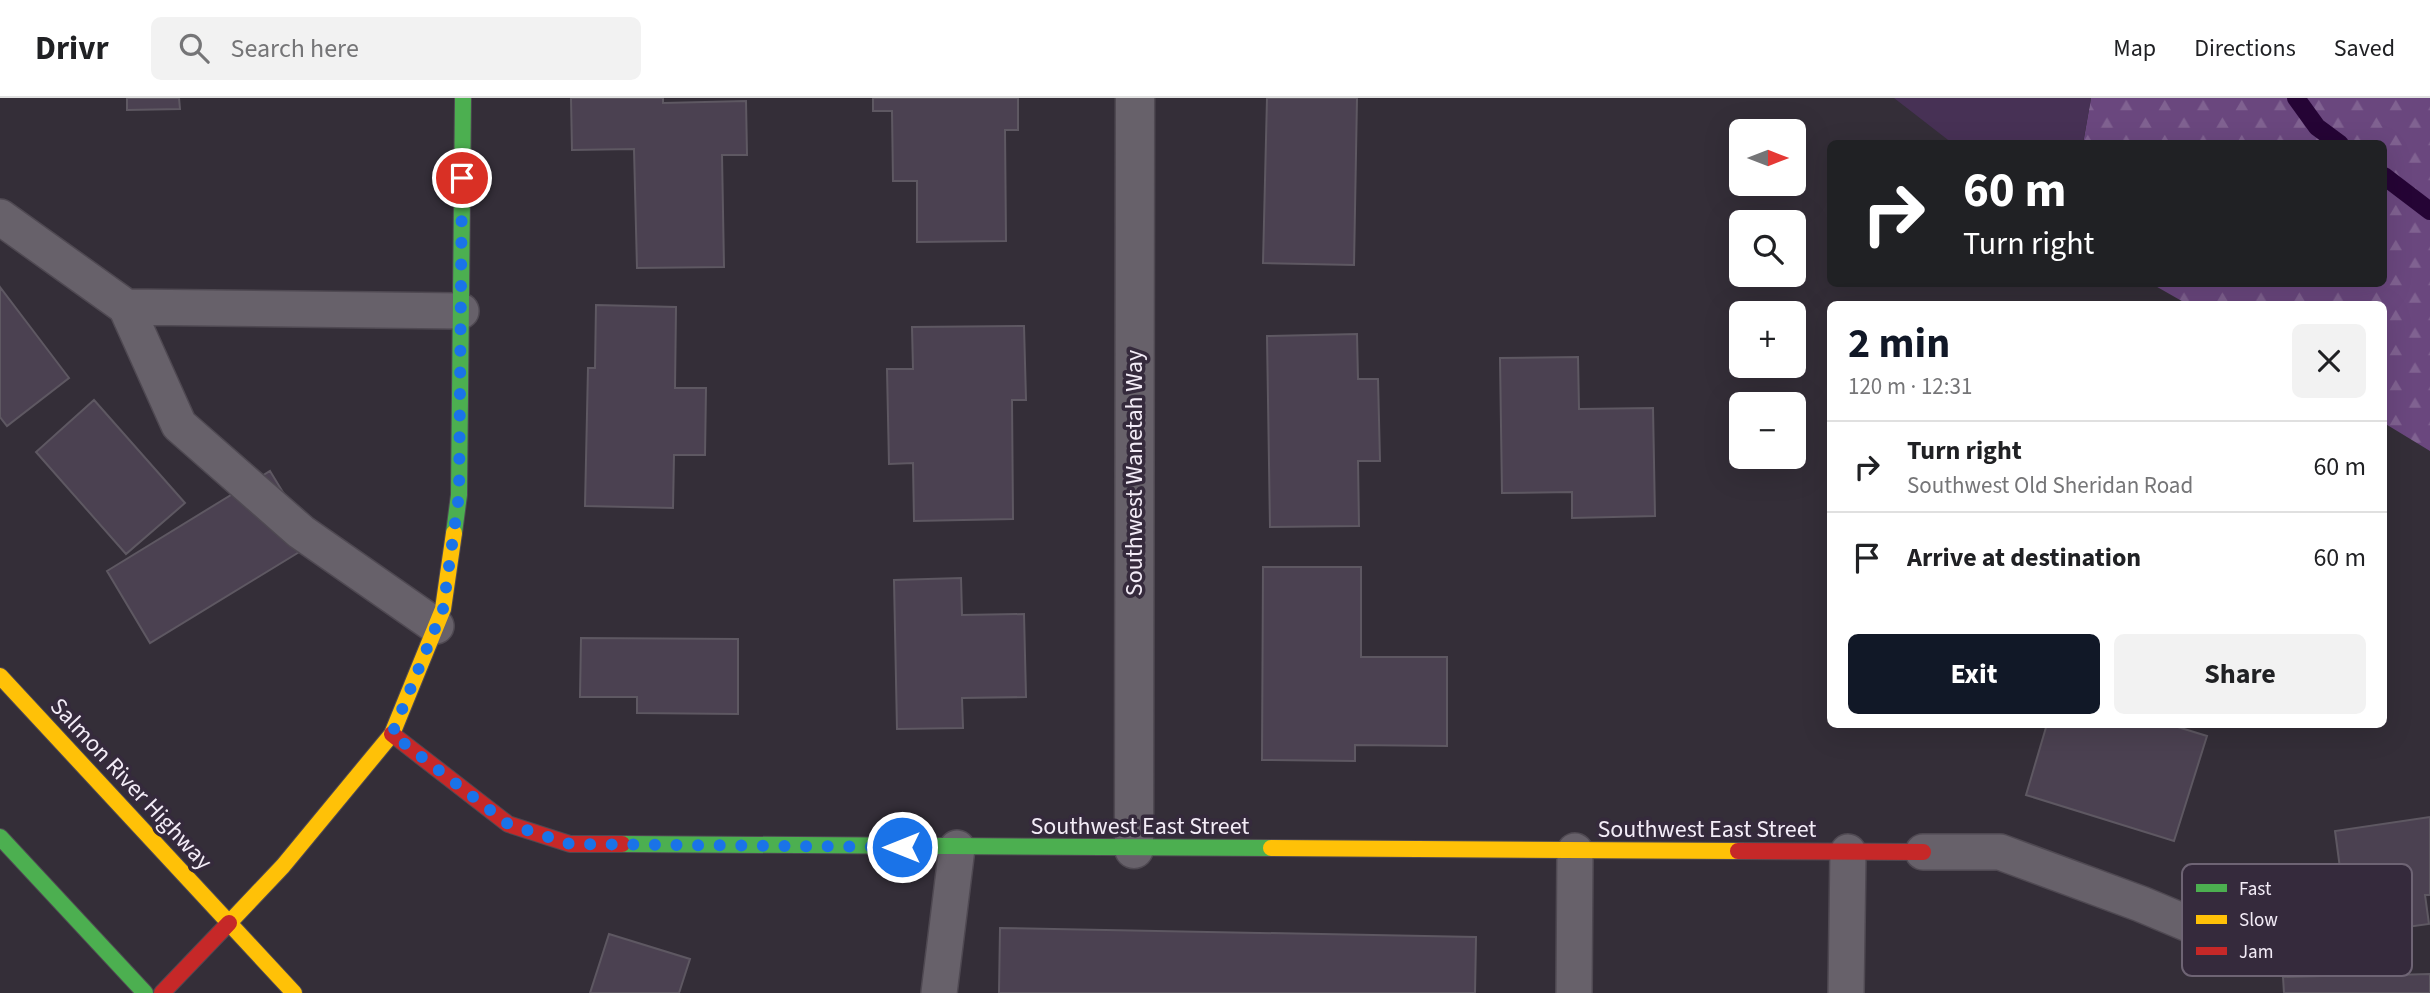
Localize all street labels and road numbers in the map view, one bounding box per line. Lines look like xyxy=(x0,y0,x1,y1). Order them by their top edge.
street label: Southwest Wanetah Way xyxy=(1117,350,1152,596)
street label: Salmon River Highway xyxy=(42,690,220,878)
street label: Southwest East Street xyxy=(1031,809,1249,844)
street label: Southwest East Street xyxy=(1598,812,1816,847)

